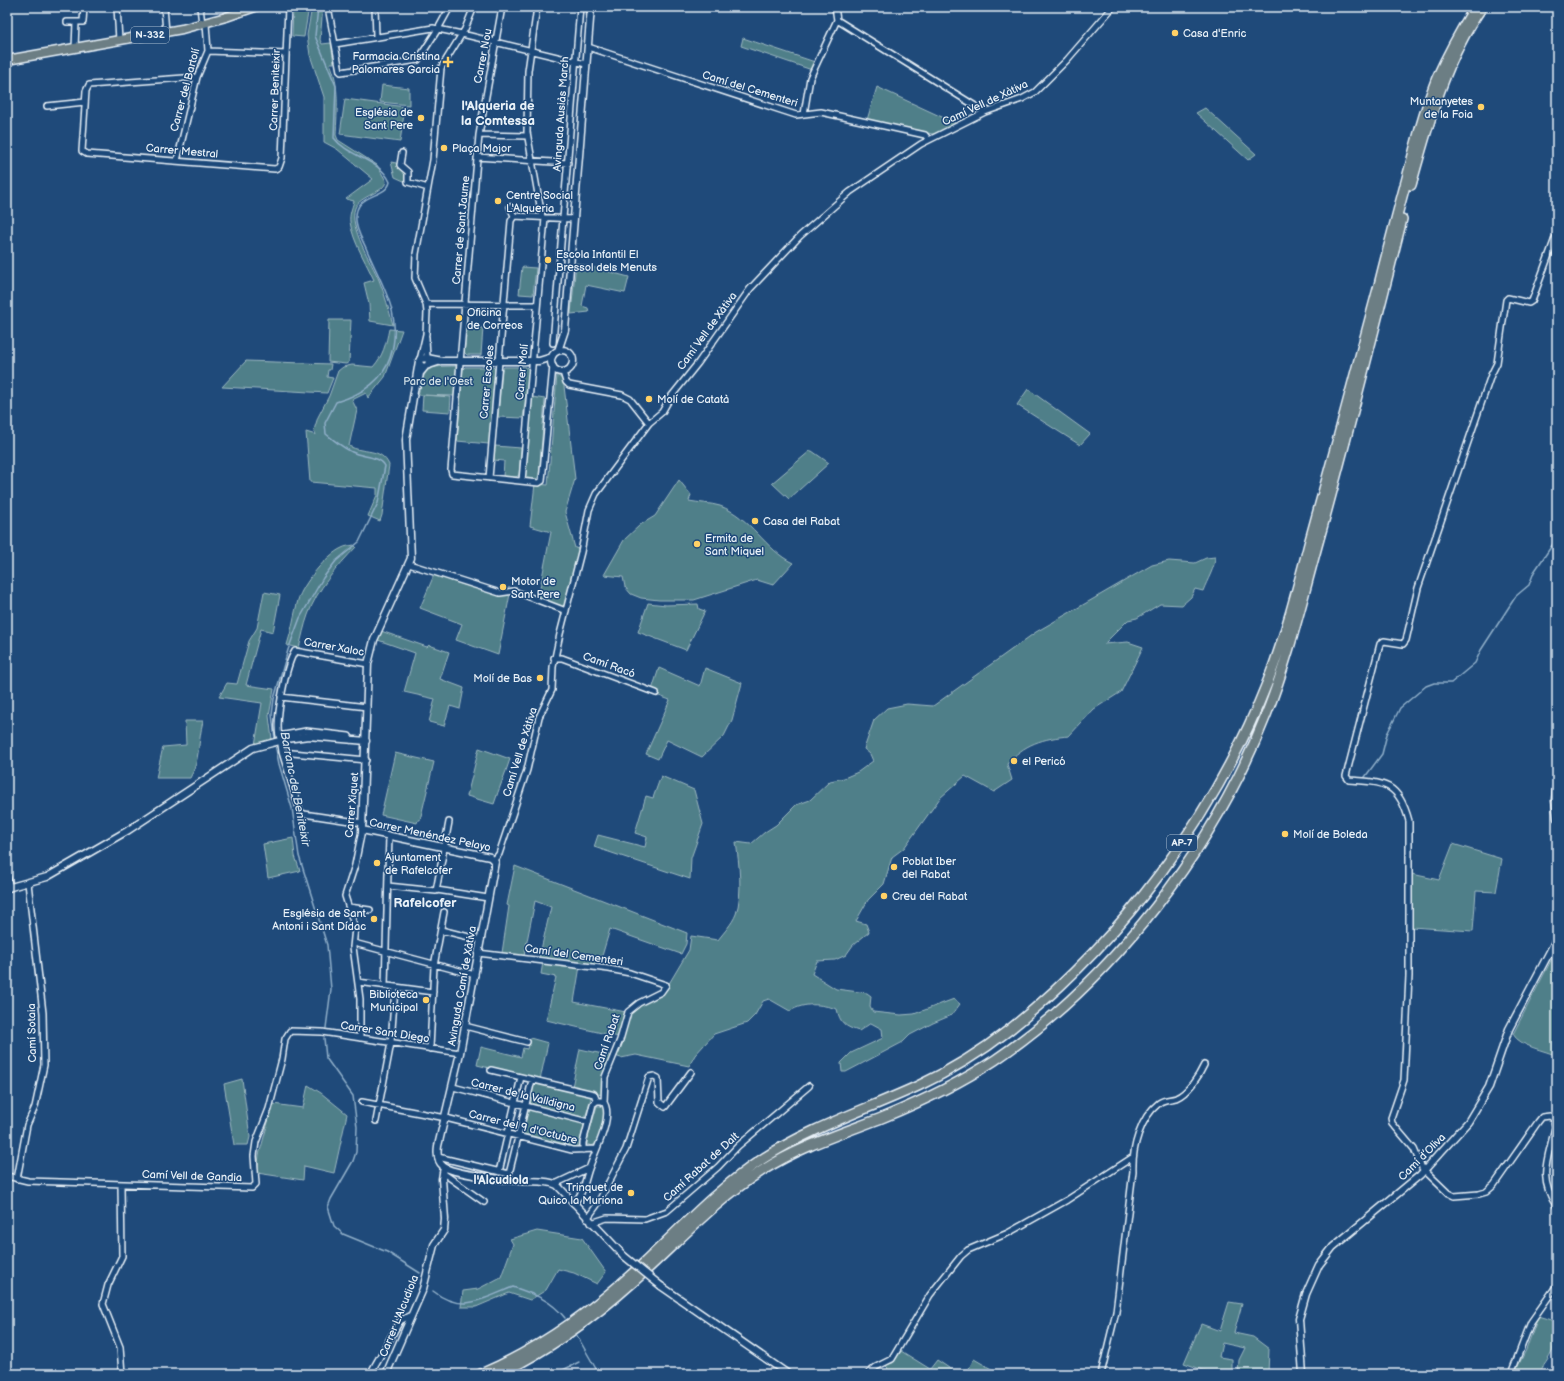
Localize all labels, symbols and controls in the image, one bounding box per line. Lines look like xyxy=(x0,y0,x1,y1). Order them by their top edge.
road number: N-332 xyxy=(131,27,169,43)
street label: Carrer Nou xyxy=(471,27,495,85)
place label: Casa d'Enric xyxy=(1183,27,1246,40)
marker: Casa d'Enric xyxy=(1170,28,1180,38)
street label: Carrer del Bartolí xyxy=(168,47,202,133)
street label: Carrer Beniteixir xyxy=(267,48,283,131)
place label: Farmacia Cristina Palomares Garcia xyxy=(352,50,440,76)
street label: Avinguda Ausiàs March xyxy=(550,56,572,172)
marker: Farmacia Cristina Palomares Garcia xyxy=(443,57,453,67)
street label: Camí del Cementeri xyxy=(701,68,799,110)
street label: Camí Vell de Xàtiva xyxy=(940,77,1030,129)
place label: Muntanyetes de la Foia xyxy=(1410,95,1474,121)
district label: l'Alqueria de la Comtessa xyxy=(461,98,535,129)
marker: Muntanyetes de la Foia xyxy=(1476,102,1486,112)
place label: Església de Sant Pere xyxy=(355,106,413,132)
marker: Església de Sant Pere xyxy=(416,113,426,123)
street label: Carrer Mestral xyxy=(145,141,219,161)
place label: Plaça Major xyxy=(452,142,512,155)
marker: Plaça Major xyxy=(439,143,449,153)
street label: Carrer de Sant Jaume xyxy=(450,175,472,285)
place label: Centre Social L'Alqueria xyxy=(506,189,573,215)
marker: Centre Social L'Alqueria xyxy=(493,196,503,206)
place label: Escola Infantil El Bressol dels Menuts xyxy=(556,248,658,274)
marker: Escola Infantil El Bressol dels Menuts xyxy=(543,255,553,265)
street label: Camí Vell de Xàtiva xyxy=(674,289,740,373)
place label: Oficina de Correos xyxy=(467,306,523,332)
marker: Oficina de Correos xyxy=(454,313,464,323)
street label: Carrer Molí xyxy=(513,343,531,400)
street label: Carrer Escoles xyxy=(477,344,497,420)
park label: Parc de l'Oest xyxy=(403,375,473,388)
place label: Molí de Catatà xyxy=(657,393,729,406)
marker: Molí de Catatà xyxy=(644,394,654,404)
place label: Casa del Rabat xyxy=(763,515,840,528)
marker: Casa del Rabat xyxy=(750,516,760,526)
place label: Ermita de Sant Miquel xyxy=(705,532,764,558)
marker: Ermita de Sant Miquel xyxy=(692,539,702,549)
place label: Motor de Sant Pere xyxy=(511,575,560,601)
marker: Motor de Sant Pere xyxy=(498,582,508,592)
street label: Carrer Xaloc xyxy=(303,635,366,659)
street label: Camí Racó xyxy=(581,650,637,680)
place label: Molí de Bas xyxy=(473,672,533,685)
marker: Molí de Bas xyxy=(535,673,545,683)
street label: Camí Vell de Xàtiva xyxy=(500,706,540,798)
water label: Barranc del Beniteixir xyxy=(277,730,314,849)
place label: el Pericó xyxy=(1022,755,1066,768)
marker: el Pericó xyxy=(1009,756,1019,766)
street label: Carrer Xiquet xyxy=(343,771,361,838)
street label: Carrer Menéndez Pelayo xyxy=(368,816,492,854)
place label: Molí de Boleda xyxy=(1293,828,1368,841)
marker: Molí de Boleda xyxy=(1280,829,1290,839)
road number: AP-7 xyxy=(1167,835,1197,851)
place label: Ajuntament de Rafelcofer xyxy=(385,851,453,877)
place label: Poblat Iber del Rabat xyxy=(902,855,957,881)
marker: Ajuntament de Rafelcofer xyxy=(372,858,382,868)
marker: Poblat Iber del Rabat xyxy=(889,862,899,872)
place label: Creu del Rabat xyxy=(892,890,968,903)
marker: Creu del Rabat xyxy=(879,891,889,901)
district label: Rafelcofer xyxy=(393,895,457,911)
place label: Església de Sant Antoni i Sant Dídac xyxy=(272,907,367,933)
marker: Església de Sant Antoni i Sant Dídac xyxy=(369,914,379,924)
street label: Avinguda Camí de Xàtiva xyxy=(445,925,479,1047)
street label: Camí del Cementeri xyxy=(524,942,624,968)
place label: Biblioteca Municipal xyxy=(369,988,418,1014)
marker: Biblioteca Municipal xyxy=(421,995,431,1005)
street label: Camí Sotaia xyxy=(25,1003,39,1063)
street label: Camí Rabat xyxy=(591,1012,623,1072)
street label: Carrer Sant Diego xyxy=(339,1019,431,1045)
street label: Carrer de la Valldigna xyxy=(470,1076,576,1114)
street label: Carrer del 9 d'Octubre xyxy=(467,1107,579,1147)
street label: Camí Rabat de Dalt xyxy=(661,1129,742,1204)
street label: Camí d’Oliva xyxy=(1396,1131,1448,1183)
street label: Camí Vell de Gandia xyxy=(142,1168,242,1184)
district label: l'Alcudiola xyxy=(473,1173,529,1188)
place label: Trinquet de Quico la Muriona xyxy=(538,1181,623,1207)
marker: Trinquet de Quico la Muriona xyxy=(626,1188,636,1198)
street label: Carrer L'Alcudiola xyxy=(377,1273,421,1359)

